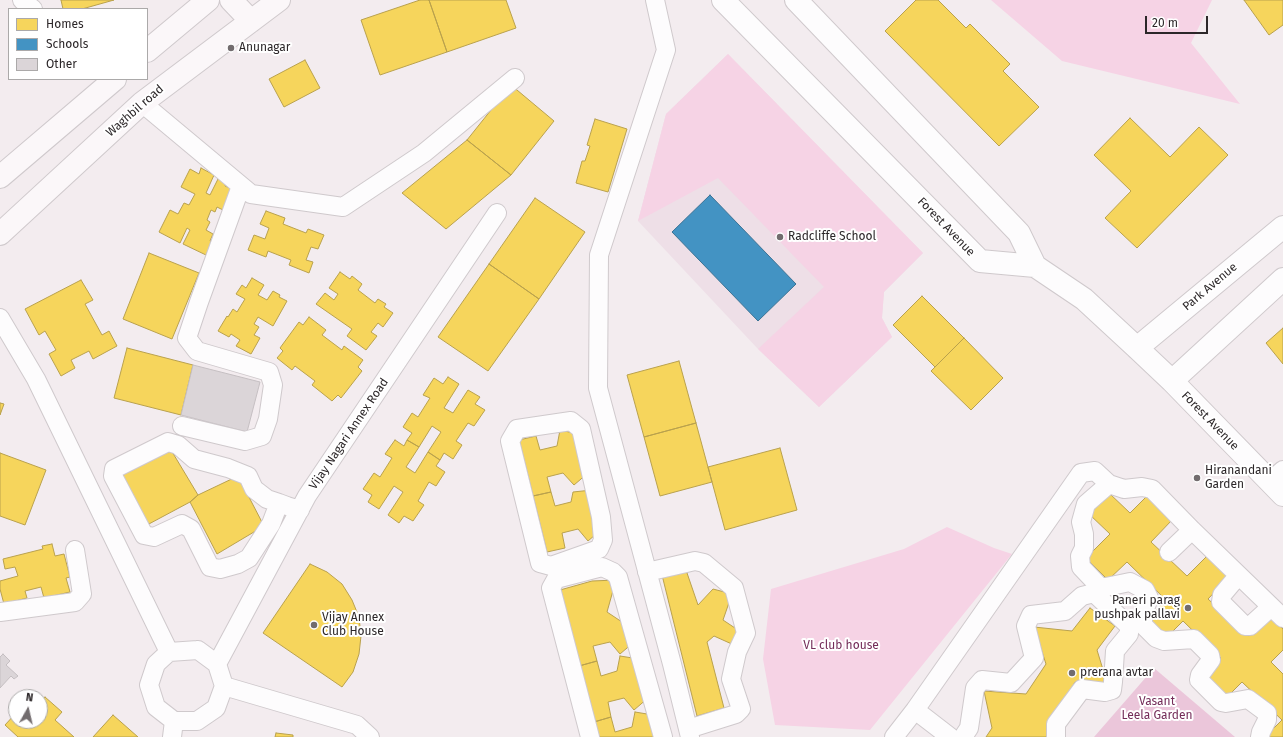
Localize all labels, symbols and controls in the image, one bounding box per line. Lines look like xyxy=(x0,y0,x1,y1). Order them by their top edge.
legend xyxy=(8,8,148,80)
scale bar xyxy=(1147,8,1210,34)
text: 20 m xyxy=(1152,16,1178,30)
text: Homes xyxy=(46,17,84,31)
text: Schools xyxy=(46,37,88,51)
place label: Anunagar xyxy=(239,41,291,55)
marker: Anunagar xyxy=(226,43,236,53)
text: Other xyxy=(46,57,77,71)
street label: Waghbil road xyxy=(103,82,167,140)
street label: Forest Avenue xyxy=(914,195,978,259)
place label: Radcliffe School xyxy=(788,230,876,244)
marker: Radcliffe School xyxy=(775,232,785,242)
street label: Park Avenue xyxy=(1180,260,1240,314)
street label: Vijay Nagari Annex Road xyxy=(306,376,392,492)
street label: Forest Avenue xyxy=(1178,389,1242,453)
place label: Hiranandani Garden xyxy=(1205,464,1272,492)
marker: Hiranandani Garden xyxy=(1192,473,1202,483)
place label: Paneri parag pushpak pallavi xyxy=(1094,594,1180,622)
marker: Paneri parag pushpak pallavi xyxy=(1183,603,1193,613)
place label: Vijay Annex Club House xyxy=(322,611,384,639)
marker: Vijay Annex Club House xyxy=(309,620,319,630)
park label: VL club house xyxy=(803,639,879,653)
place label: prerana avtar xyxy=(1080,666,1153,680)
marker: prerana avtar xyxy=(1067,668,1077,678)
north arrow xyxy=(8,689,48,729)
text: N xyxy=(25,691,34,705)
park label: Vasant Leela Garden xyxy=(1121,695,1193,723)

